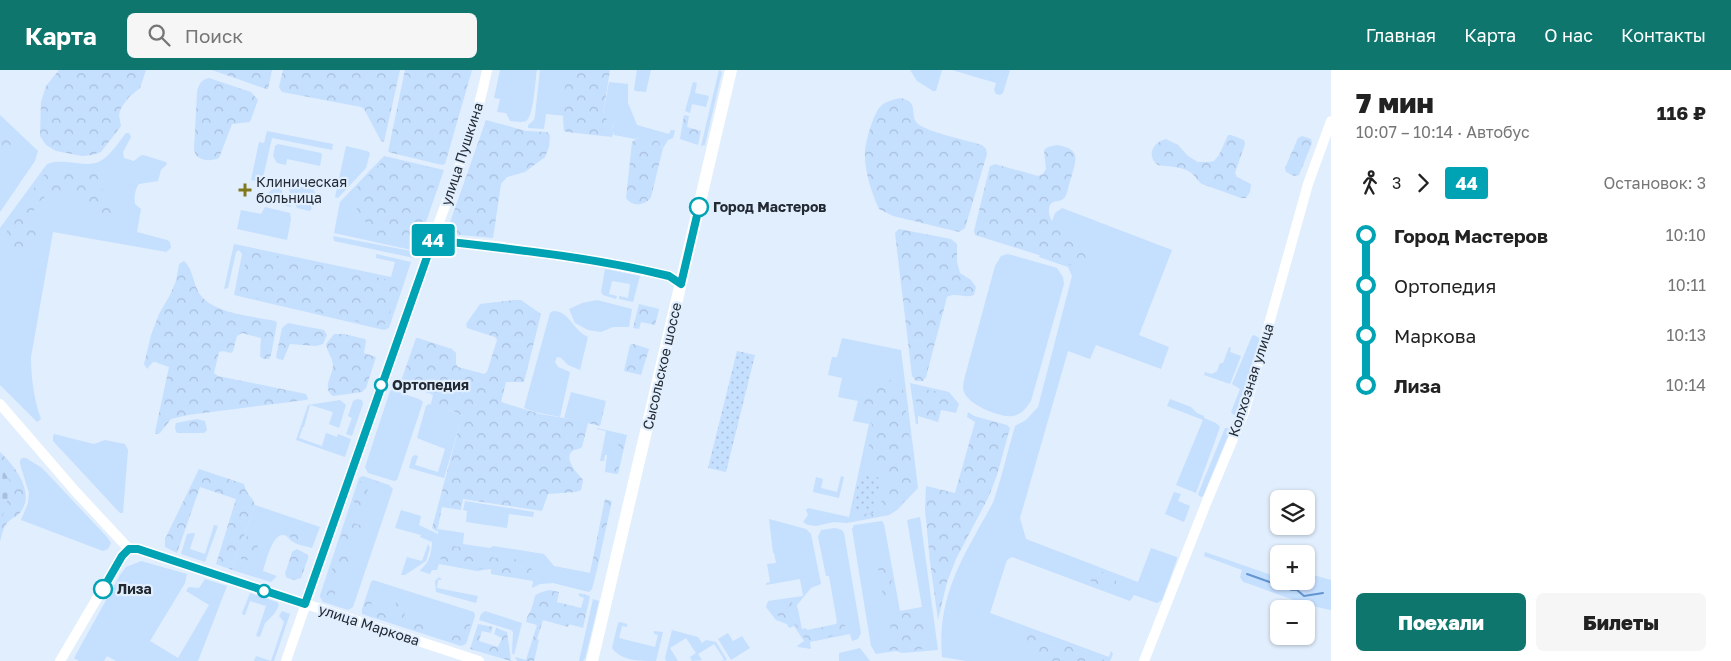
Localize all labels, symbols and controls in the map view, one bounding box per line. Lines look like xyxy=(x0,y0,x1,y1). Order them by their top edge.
search box xyxy=(127,13,477,58)
text: Карта xyxy=(25,21,97,50)
icon: search xyxy=(145,21,173,49)
text: Поиск xyxy=(185,24,243,47)
text: Главная xyxy=(1366,24,1436,46)
text: Карта xyxy=(1464,24,1516,46)
text: О нас xyxy=(1544,24,1593,46)
text: Контакты xyxy=(1621,24,1706,46)
text: 7 мин xyxy=(1356,86,1434,119)
street label: улица Пушкина xyxy=(437,100,486,207)
text: 116 ₽ xyxy=(1657,101,1706,124)
text: 10:07 – 10:14 · Автобус xyxy=(1356,122,1530,142)
icon: walk xyxy=(1356,169,1384,197)
icon: forward xyxy=(1409,169,1437,197)
text: 44 xyxy=(1455,172,1478,194)
place label: Клиническая больница xyxy=(256,173,347,206)
text: 3 xyxy=(1392,173,1401,193)
text: Остановок: 3 xyxy=(1604,173,1706,193)
marker: Клиническая больница xyxy=(238,183,252,197)
marker: Город Мастеров xyxy=(689,197,709,217)
place label: Город Мастеров xyxy=(713,198,826,215)
line badge: 44 xyxy=(410,224,456,256)
text: Город Мастеров xyxy=(1394,224,1548,247)
text: 10:10 xyxy=(1666,225,1706,245)
text: 44 xyxy=(422,229,444,251)
text: Ортопедия xyxy=(1394,274,1496,297)
text: 10:11 xyxy=(1668,275,1706,295)
street label: Сысольское шоссе xyxy=(639,301,684,431)
street label: Колхозная улица xyxy=(1224,321,1277,439)
text: Маркова xyxy=(1394,324,1476,347)
text: 10:13 xyxy=(1666,325,1706,345)
text: Лиза xyxy=(1394,374,1441,397)
text: 10:14 xyxy=(1666,375,1706,395)
place label: Ортопедия xyxy=(392,376,469,393)
marker: Ортопедия xyxy=(374,378,388,392)
map controls xyxy=(1270,490,1315,645)
button: layers xyxy=(1270,490,1315,535)
button: + xyxy=(1270,545,1315,590)
marker: Лиза xyxy=(93,579,113,599)
place label: Лиза xyxy=(117,580,152,597)
unlabelled marker xyxy=(257,584,271,598)
button: Поехали xyxy=(1356,593,1526,651)
button: Билеты xyxy=(1536,593,1706,651)
street label: улица Маркова xyxy=(317,600,422,649)
button: − xyxy=(1270,600,1315,645)

